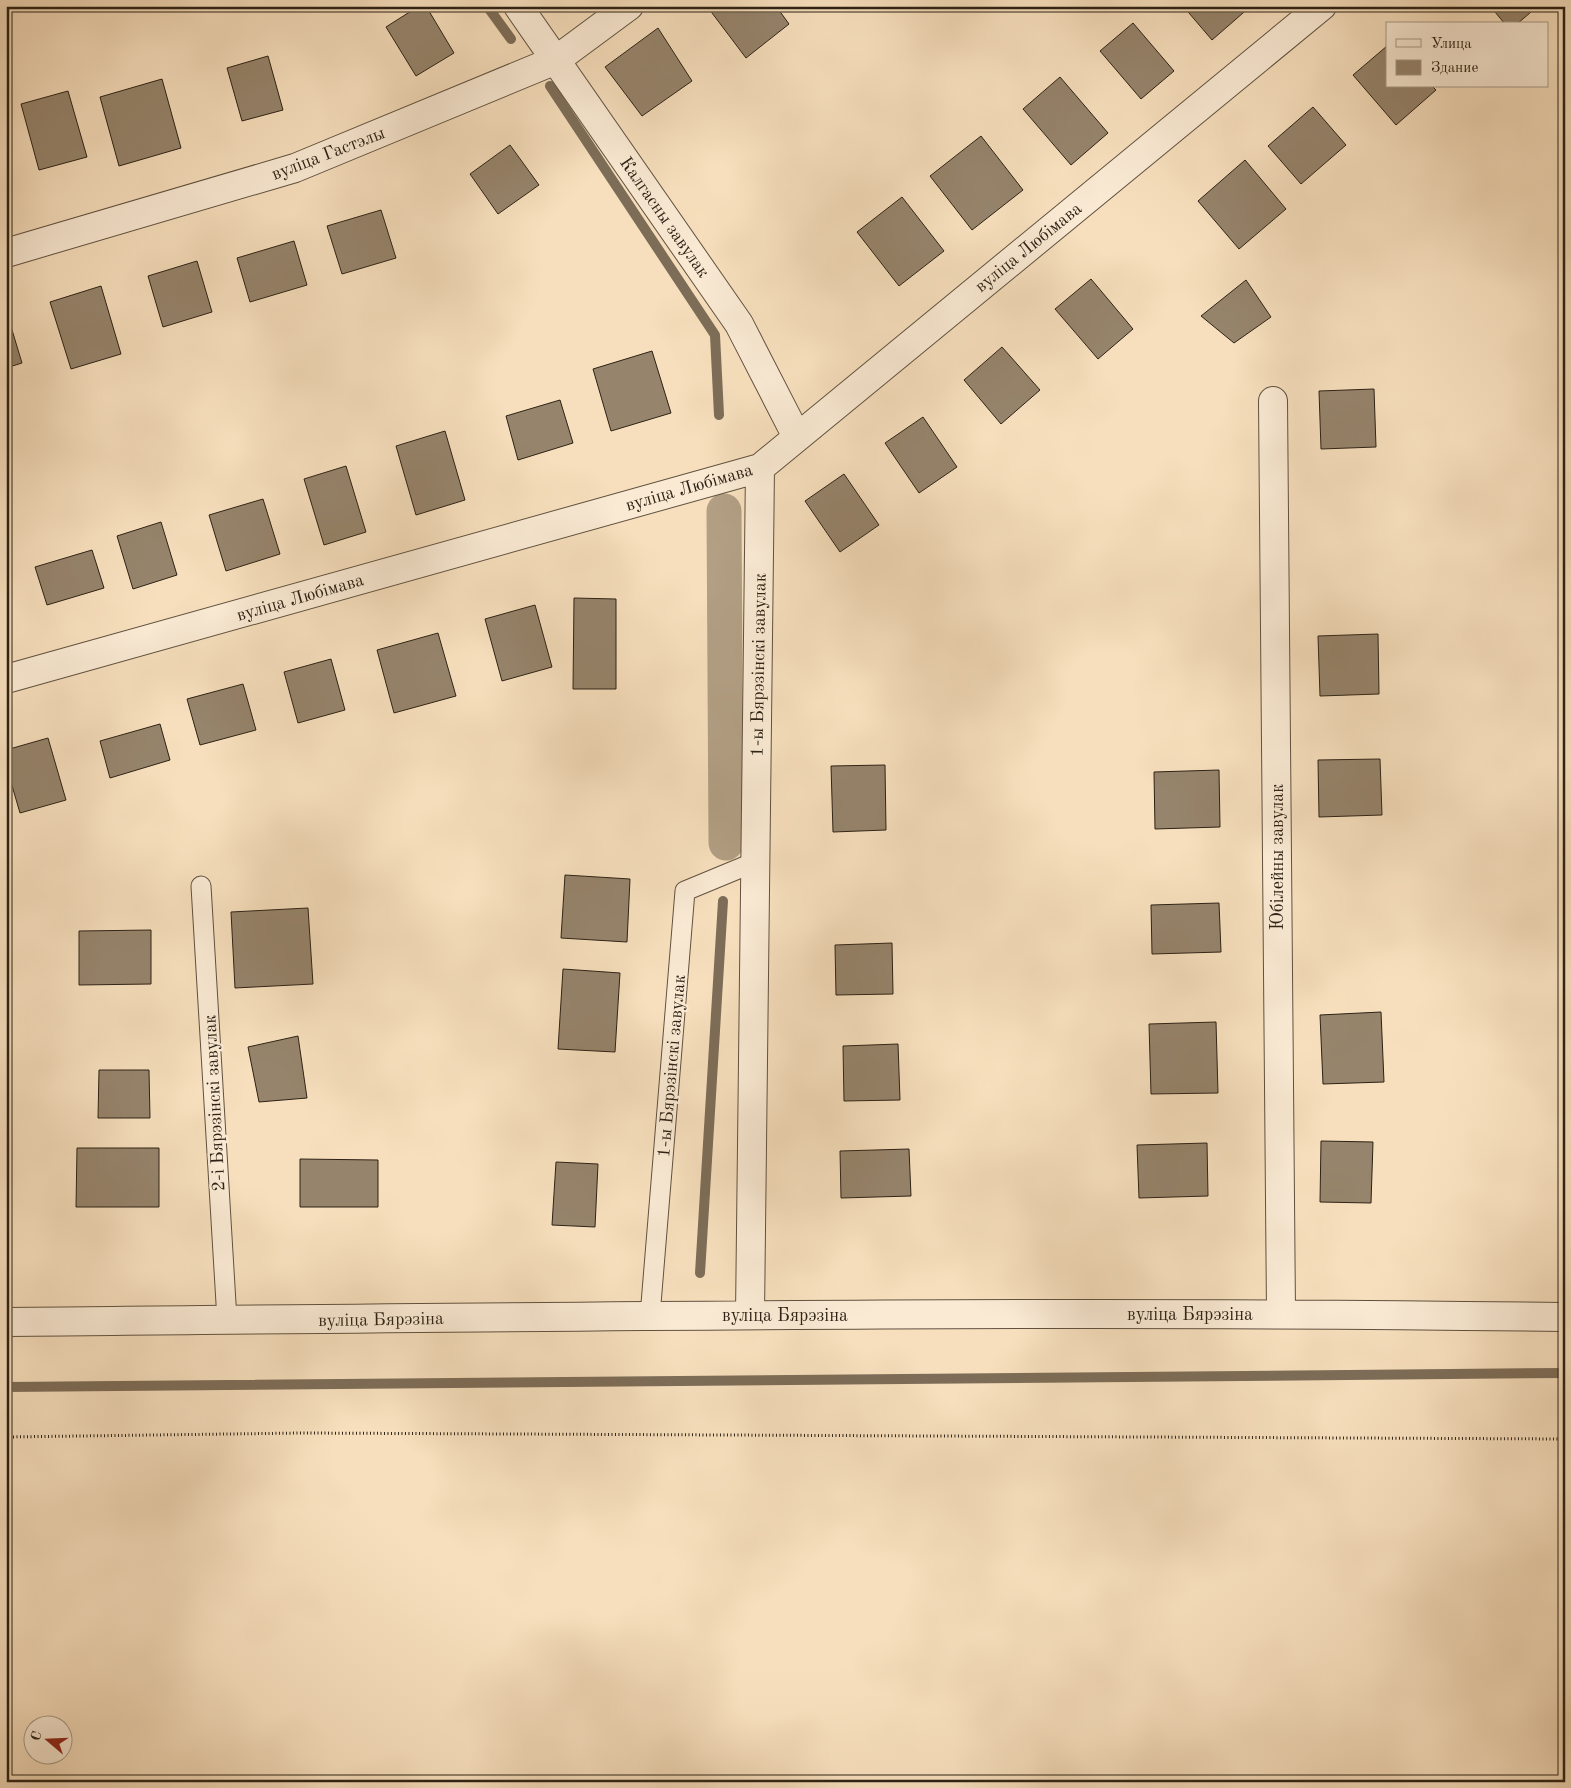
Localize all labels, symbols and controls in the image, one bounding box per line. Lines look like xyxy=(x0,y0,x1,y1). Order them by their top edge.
legend xyxy=(1386,22,1548,88)
text: Улица xyxy=(1431,37,1472,52)
text: Здание xyxy=(1431,61,1478,76)
street label: вуліца Гастэлы xyxy=(269,124,388,184)
street label: Калгасны завулак xyxy=(616,154,712,281)
street label: вуліца Любімава xyxy=(972,199,1085,296)
street label: вуліца Любімава xyxy=(624,461,755,515)
street label: вуліца Любімава xyxy=(235,571,366,625)
street label: 1-ы Бярэзінскі завулак xyxy=(748,573,770,757)
street label: Юбілейны завулак xyxy=(1269,784,1287,930)
street label: 1-ы Бярэзінскі завулак xyxy=(655,974,689,1158)
street label: 2-і Бярэзінскі завулак xyxy=(201,1014,229,1192)
street label: вуліца Бярэзіна xyxy=(1127,1306,1253,1324)
street label: вуліца Бярэзіна xyxy=(722,1307,848,1325)
street label: вуліца Бярэзіна xyxy=(318,1310,444,1330)
north arrow xyxy=(22,1716,72,1766)
text: С xyxy=(29,1729,45,1743)

